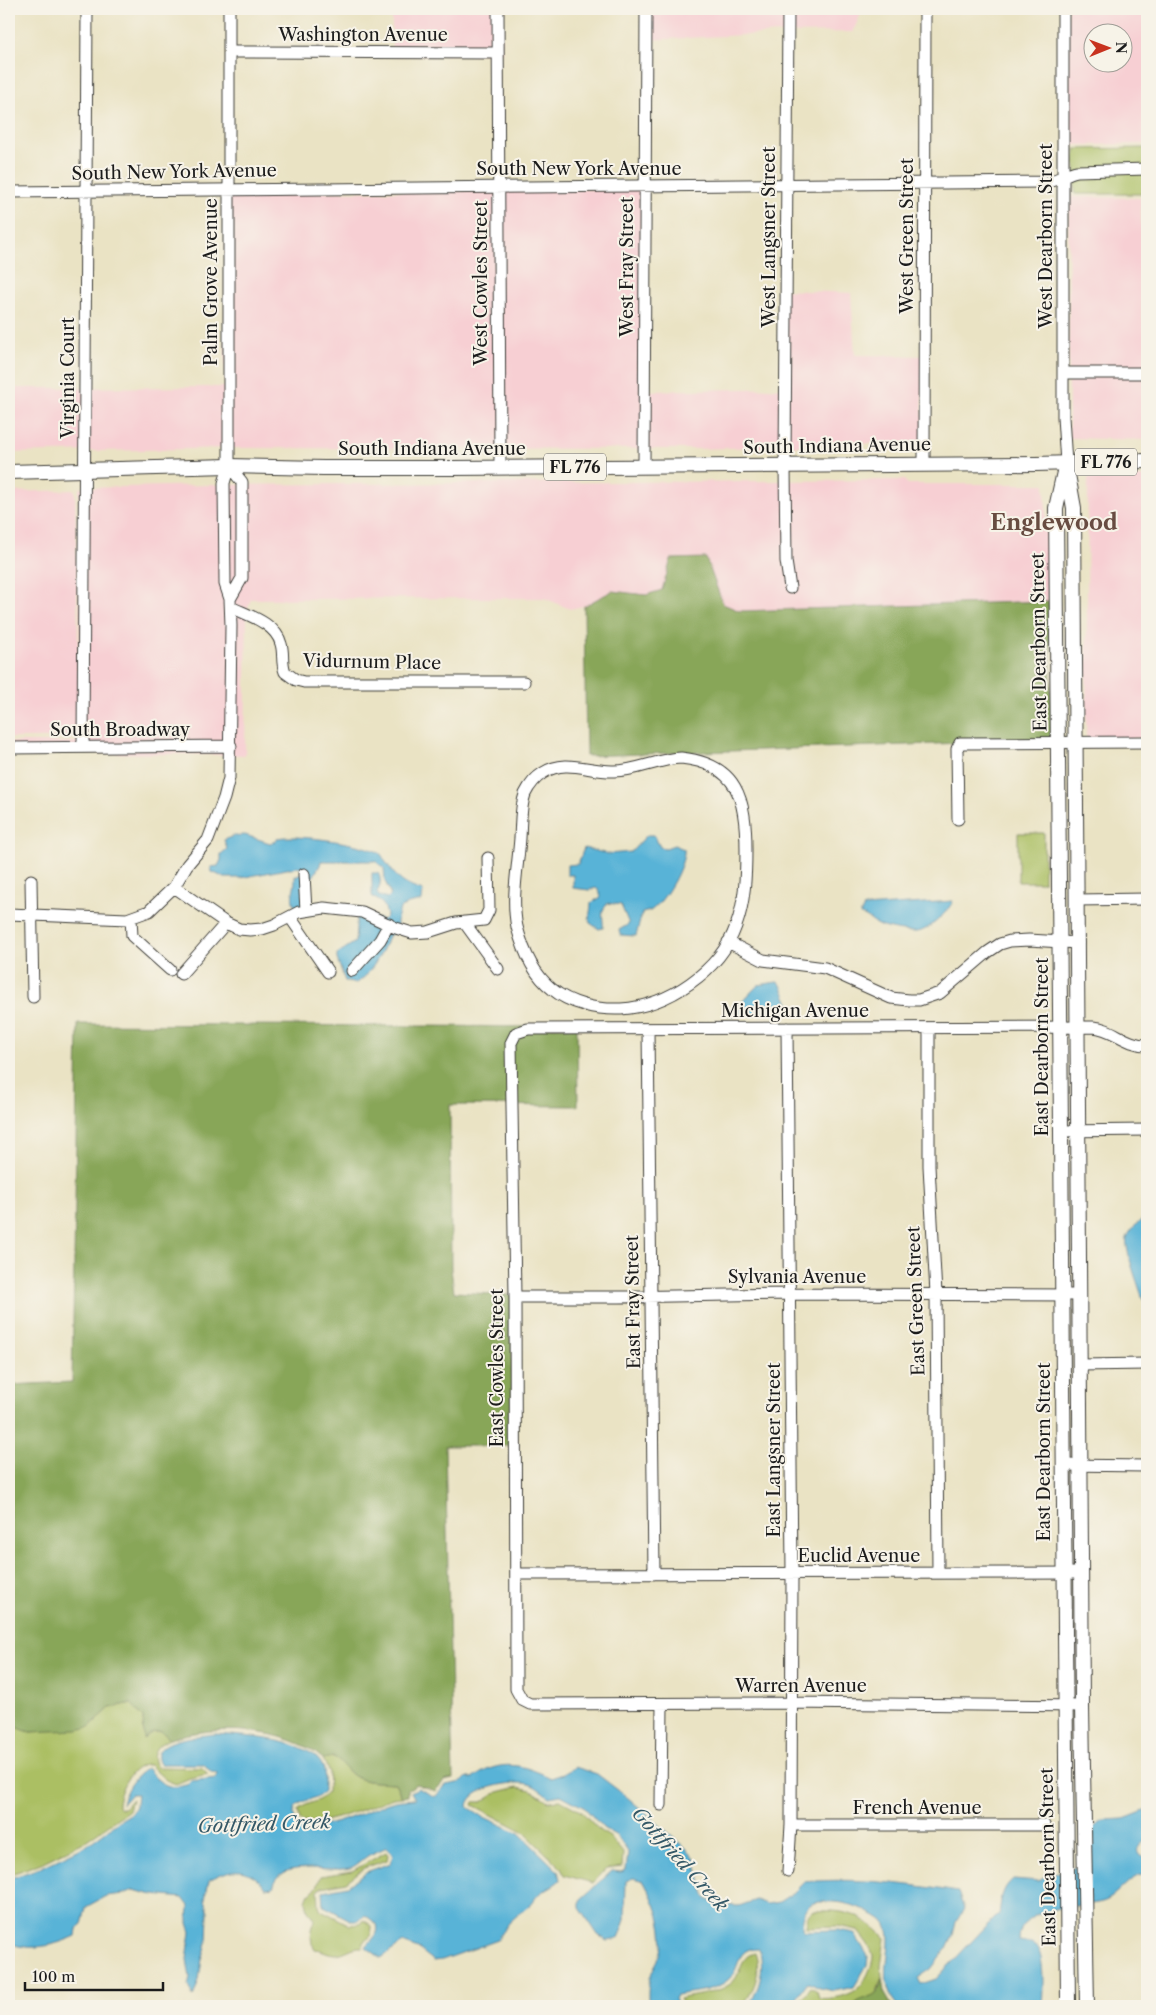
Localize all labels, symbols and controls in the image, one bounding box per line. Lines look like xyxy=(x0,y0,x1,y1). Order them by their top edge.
north arrow xyxy=(1084,22,1134,72)
street label: Washington Avenue xyxy=(277,24,448,46)
text: N xyxy=(1112,42,1130,54)
street label: West Dearborn Street xyxy=(1035,143,1057,330)
street label: West Langsner Street xyxy=(758,146,780,329)
street label: West Green Street xyxy=(896,157,918,315)
street label: South New York Avenue xyxy=(476,158,682,180)
street label: South New York Avenue xyxy=(71,159,277,185)
street label: West Fray Street xyxy=(616,196,638,338)
street label: Palm Grove Avenue xyxy=(200,198,222,366)
street label: West Cowles Street xyxy=(470,200,492,367)
street label: Virginia Court xyxy=(57,317,79,440)
street label: South Indiana Avenue xyxy=(743,433,931,459)
street label: South Indiana Avenue xyxy=(338,438,526,460)
road number: FL 776 xyxy=(1075,448,1137,476)
road number: FL 776 xyxy=(544,454,606,481)
district label: Englewood xyxy=(990,509,1118,536)
street label: East Dearborn Street xyxy=(1026,552,1052,732)
street label: Vidurnum Place xyxy=(302,650,441,674)
street label: South Broadway xyxy=(50,719,191,741)
street label: East Dearborn Street xyxy=(1031,957,1053,1137)
street label: Michigan Avenue xyxy=(721,1000,869,1022)
street label: East Green Street xyxy=(902,1225,930,1376)
street label: East Fray Street xyxy=(621,1234,645,1369)
street label: Sylvania Avenue xyxy=(728,1266,866,1288)
street label: East Cowles Street xyxy=(486,1288,508,1448)
street label: East Langsner Street xyxy=(763,1362,785,1538)
street label: East Dearborn Street xyxy=(1033,1362,1055,1542)
street label: Euclid Avenue xyxy=(798,1545,920,1567)
street label: Warren Avenue xyxy=(734,1675,867,1697)
street label: East Dearborn Street xyxy=(1035,1767,1061,1947)
street label: French Avenue xyxy=(852,1797,982,1819)
water label: Gottfried Creek xyxy=(627,1802,733,1916)
water label: Gottfried Creek xyxy=(197,1810,331,1838)
scale bar xyxy=(25,1960,162,1992)
text: 100 m xyxy=(32,1967,75,1986)

